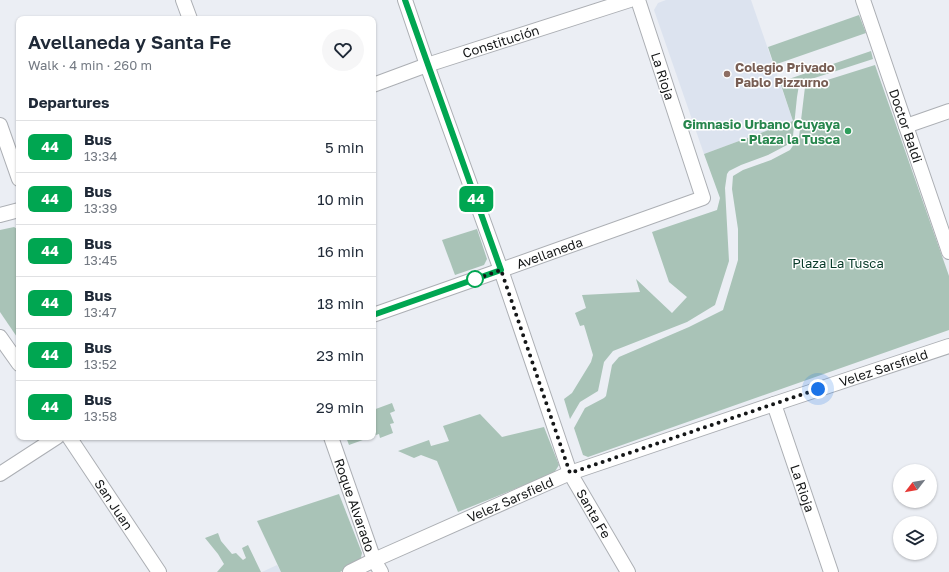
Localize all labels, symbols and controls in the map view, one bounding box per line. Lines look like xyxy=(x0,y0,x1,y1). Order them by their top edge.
street label: Constitución xyxy=(460,22,541,61)
button: heart xyxy=(322,29,364,71)
text: Avellaneda y Santa Fe xyxy=(28,30,231,53)
street label: La Rioja xyxy=(648,50,678,102)
text: Walk · 4 min · 260 m xyxy=(28,57,152,73)
place label: Colegio Privado Pablo Pizzurno xyxy=(735,59,835,90)
marker: Colegio Privado Pablo Pizzurno xyxy=(722,69,732,79)
street label: Doctor Baldi xyxy=(886,87,926,165)
text: Departures xyxy=(28,93,109,111)
place label: Gimnasio Urbano Cuyaya - Plaza la Tusca xyxy=(683,116,840,147)
marker: Gimnasio Urbano Cuyaya - Plaza la Tusca xyxy=(843,126,853,136)
text: Bus xyxy=(84,130,112,148)
text: 44 xyxy=(41,138,59,155)
text: 5 min xyxy=(325,138,364,156)
text: 13:34 xyxy=(84,148,117,164)
text: Bus xyxy=(84,182,112,200)
line badge: 44 xyxy=(458,186,494,212)
text: 44 xyxy=(41,190,59,207)
text: 10 min xyxy=(317,190,364,208)
text: 44 xyxy=(467,190,485,207)
text: 13:39 xyxy=(84,200,117,216)
text: Bus xyxy=(84,234,112,252)
street label: Avellaneda xyxy=(514,234,585,272)
text: 44 xyxy=(41,242,59,259)
text: 16 min xyxy=(317,242,364,260)
text: 13:45 xyxy=(84,252,117,268)
park label: Plaza La Tusca xyxy=(792,255,884,271)
unlabelled marker xyxy=(466,270,484,288)
text: Bus xyxy=(84,286,112,304)
text: 44 xyxy=(41,294,59,311)
text: 18 min xyxy=(317,294,364,312)
text: 13:47 xyxy=(84,304,117,320)
text: Bus xyxy=(84,338,112,356)
text: 44 xyxy=(41,346,59,363)
text: 23 min xyxy=(316,346,364,364)
street label: Velez Sarsfield xyxy=(837,346,930,390)
text: 13:52 xyxy=(84,356,117,372)
your location xyxy=(808,379,828,399)
text: Bus xyxy=(84,390,112,408)
text: 44 xyxy=(41,398,59,415)
text: 29 min xyxy=(316,398,364,416)
text: 13:58 xyxy=(84,408,117,424)
street label: Roque Alvarado xyxy=(331,456,379,554)
street label: La Rioja xyxy=(787,462,818,514)
north arrow xyxy=(893,464,937,508)
map controls xyxy=(893,464,937,560)
street label: Velez Sarsfield xyxy=(465,473,556,526)
street label: San Juan xyxy=(91,476,137,533)
street label: Santa Fe xyxy=(573,486,614,541)
button: layers xyxy=(893,516,937,560)

